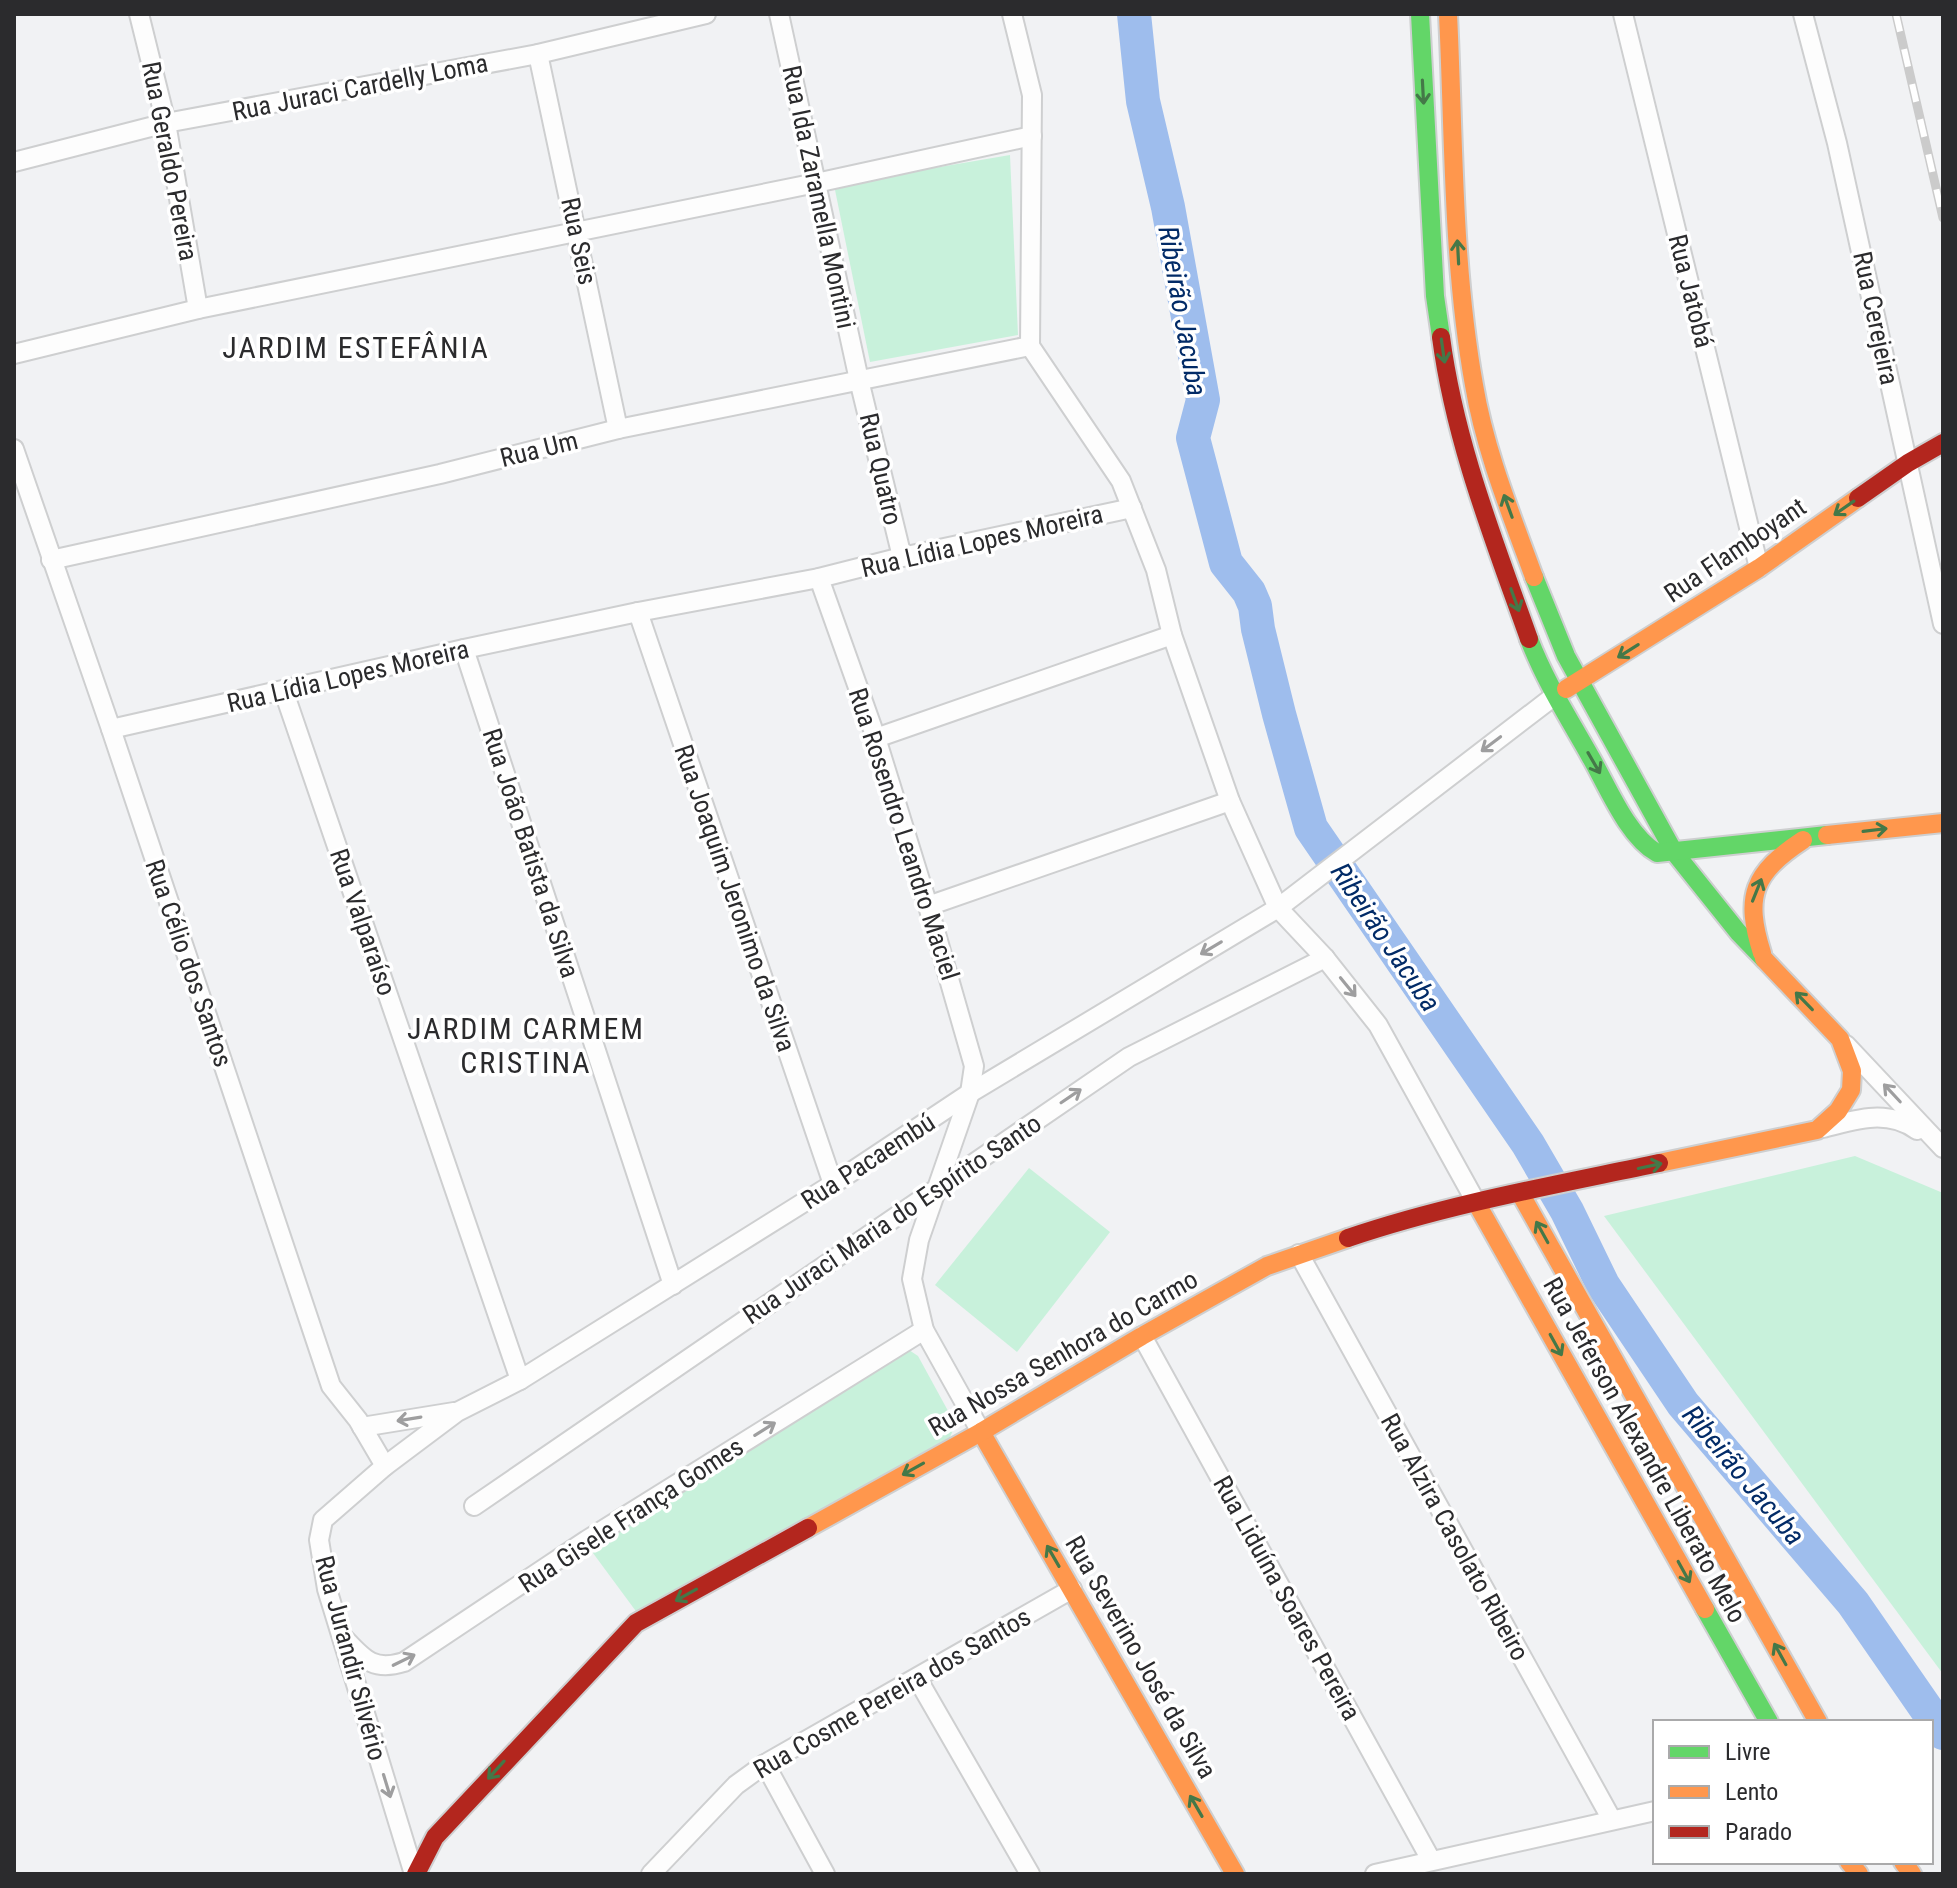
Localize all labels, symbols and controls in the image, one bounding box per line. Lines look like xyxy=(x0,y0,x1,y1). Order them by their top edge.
street label: Rua Juraci Cardelly Loma xyxy=(230,47,490,127)
street label: Rua Geraldo Pereira xyxy=(136,59,204,263)
street label: Rua Ida Zaramella Montini xyxy=(776,63,862,331)
one-way arrow xyxy=(1416,78,1431,105)
street label: Rua Seis xyxy=(555,195,603,287)
water label: Ribeirão Jacuba xyxy=(1151,224,1214,399)
street label: Rua Jatobá xyxy=(1662,231,1720,351)
one-way arrow xyxy=(1450,239,1465,266)
street label: Rua Cerejeira xyxy=(1847,249,1905,387)
district label: JARDIM ESTEFÂNIA xyxy=(222,330,490,365)
one-way arrow xyxy=(1436,338,1451,363)
street label: Rua Quatro xyxy=(854,410,908,528)
street label: Rua Um xyxy=(497,425,581,473)
street label: Rua Flamboyant xyxy=(1658,492,1812,608)
one-way arrow xyxy=(1500,494,1514,519)
street label: Rua Lídia Lopes Moreira xyxy=(858,499,1106,583)
one-way arrow xyxy=(1834,500,1856,516)
one-way arrow xyxy=(1509,587,1523,612)
street label: Rua Lídia Lopes Moreira xyxy=(224,634,472,718)
one-way arrow xyxy=(1617,643,1639,660)
street label: Rua Rosendro Leandro Maciel xyxy=(843,684,965,984)
street label: Rua João Batista da Silva xyxy=(477,725,585,981)
one-way arrow xyxy=(1481,736,1502,753)
street label: Rua Joaquim Jeronimo da Silva xyxy=(668,741,802,1055)
one-way arrow xyxy=(1587,751,1602,775)
one-way arrow xyxy=(1861,823,1887,838)
street label: Rua Valparaíso xyxy=(324,845,402,999)
street label: Rua Célio dos Santos xyxy=(139,855,239,1071)
water label: Ribeirão Jacuba xyxy=(1324,857,1447,1018)
one-way arrow xyxy=(1750,878,1765,902)
one-way arrow xyxy=(1200,940,1223,956)
one-way arrow xyxy=(1339,976,1356,997)
one-way arrow xyxy=(1795,991,1814,1011)
district label: JARDIM CARMEM CRISTINA xyxy=(407,1011,645,1080)
one-way arrow xyxy=(1882,1083,1901,1103)
one-way arrow xyxy=(1060,1088,1082,1104)
street label: Rua Pacaembú xyxy=(796,1107,940,1215)
street label: Rua Juraci Maria do Espírito Santo xyxy=(737,1108,1047,1330)
one-way arrow xyxy=(1636,1157,1662,1172)
one-way arrow xyxy=(1534,1221,1550,1245)
street label: Rua Nossa Senhora do Carmo xyxy=(923,1264,1203,1442)
street label: Rua Jeferson Alexandre Liberato Melo xyxy=(1537,1272,1753,1628)
one-way arrow xyxy=(1548,1333,1564,1356)
water label: Ribeirão Jacuba xyxy=(1676,1399,1812,1552)
street label: Rua Alzira Casolato Ribeiro xyxy=(1375,1408,1535,1666)
one-way arrow xyxy=(397,1413,423,1428)
one-way arrow xyxy=(753,1421,776,1437)
street label: Rua Gisele França Gomes xyxy=(513,1431,749,1599)
one-way arrow xyxy=(902,1461,925,1477)
street label: Rua Liduína Soares Pereira xyxy=(1207,1471,1367,1725)
street label: Rua Severino José da Silva xyxy=(1059,1531,1223,1783)
one-way arrow xyxy=(1045,1545,1061,1568)
street label: Rua Jurandir Silvério xyxy=(309,1552,393,1764)
one-way arrow xyxy=(1677,1559,1692,1583)
one-way arrow xyxy=(674,1588,698,1603)
street label: Rua Cosme Pereira dos Santos xyxy=(748,1601,1036,1785)
one-way arrow xyxy=(1772,1643,1788,1666)
one-way arrow xyxy=(392,1651,416,1667)
legend xyxy=(1653,1720,1933,1864)
text: Livre xyxy=(1725,1738,1771,1766)
one-way arrow xyxy=(487,1760,506,1780)
one-way arrow xyxy=(380,1772,395,1798)
text: Lento xyxy=(1725,1778,1778,1806)
one-way arrow xyxy=(1188,1795,1204,1818)
text: Parado xyxy=(1725,1818,1792,1846)

